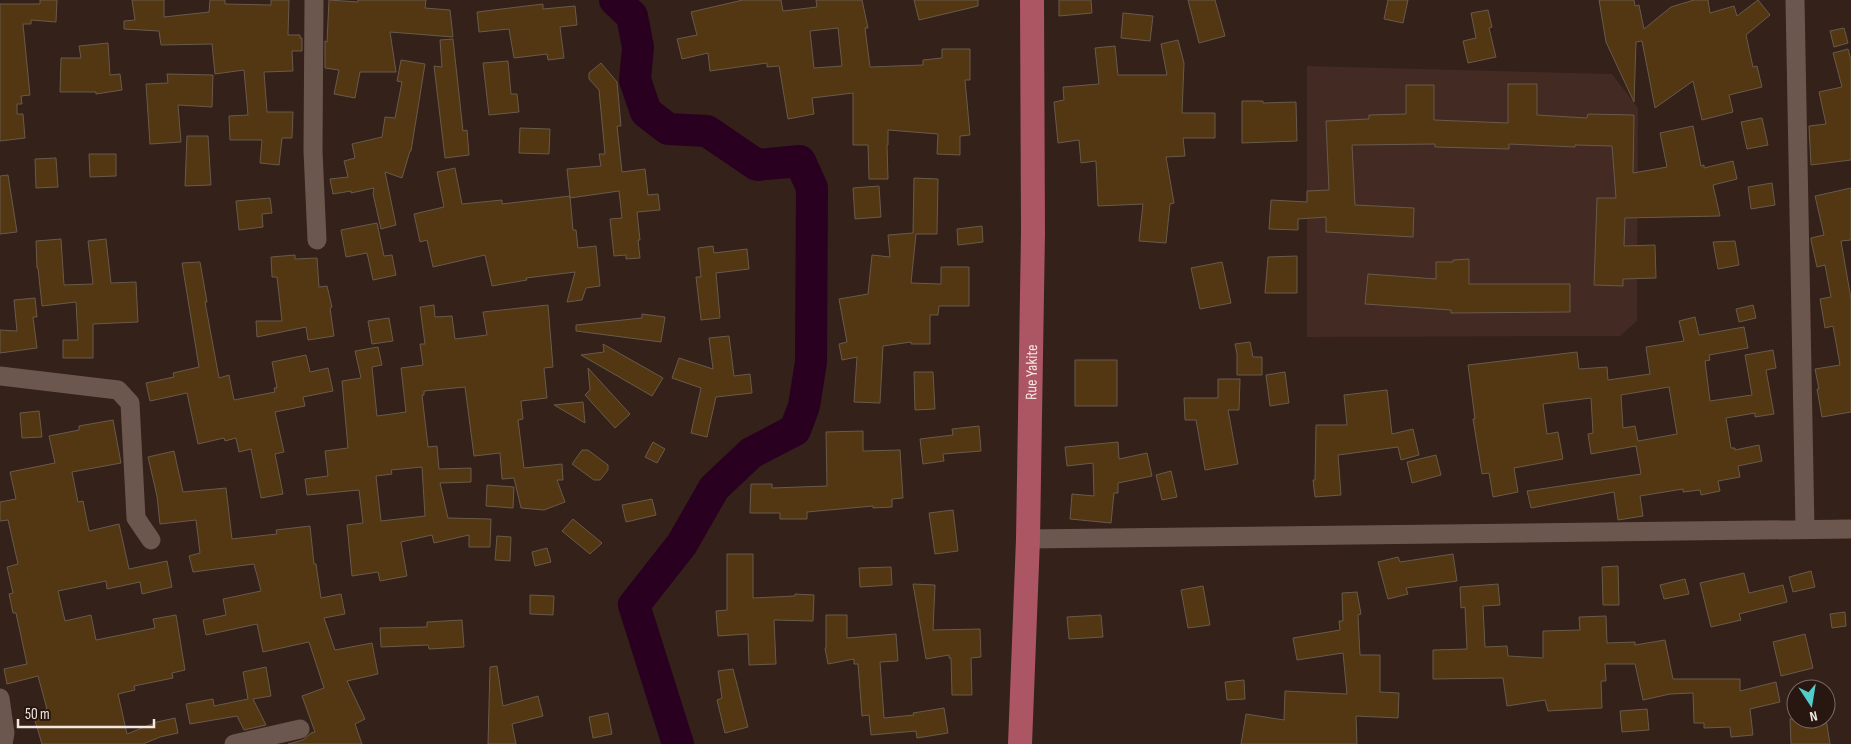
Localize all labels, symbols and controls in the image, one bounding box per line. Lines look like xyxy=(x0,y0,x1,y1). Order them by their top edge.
street label: Rue Yakite xyxy=(1022,344,1042,400)
north arrow xyxy=(1786,679,1836,729)
scale bar xyxy=(18,696,154,728)
text: 50 m xyxy=(25,705,50,724)
text: N xyxy=(1808,707,1819,725)

